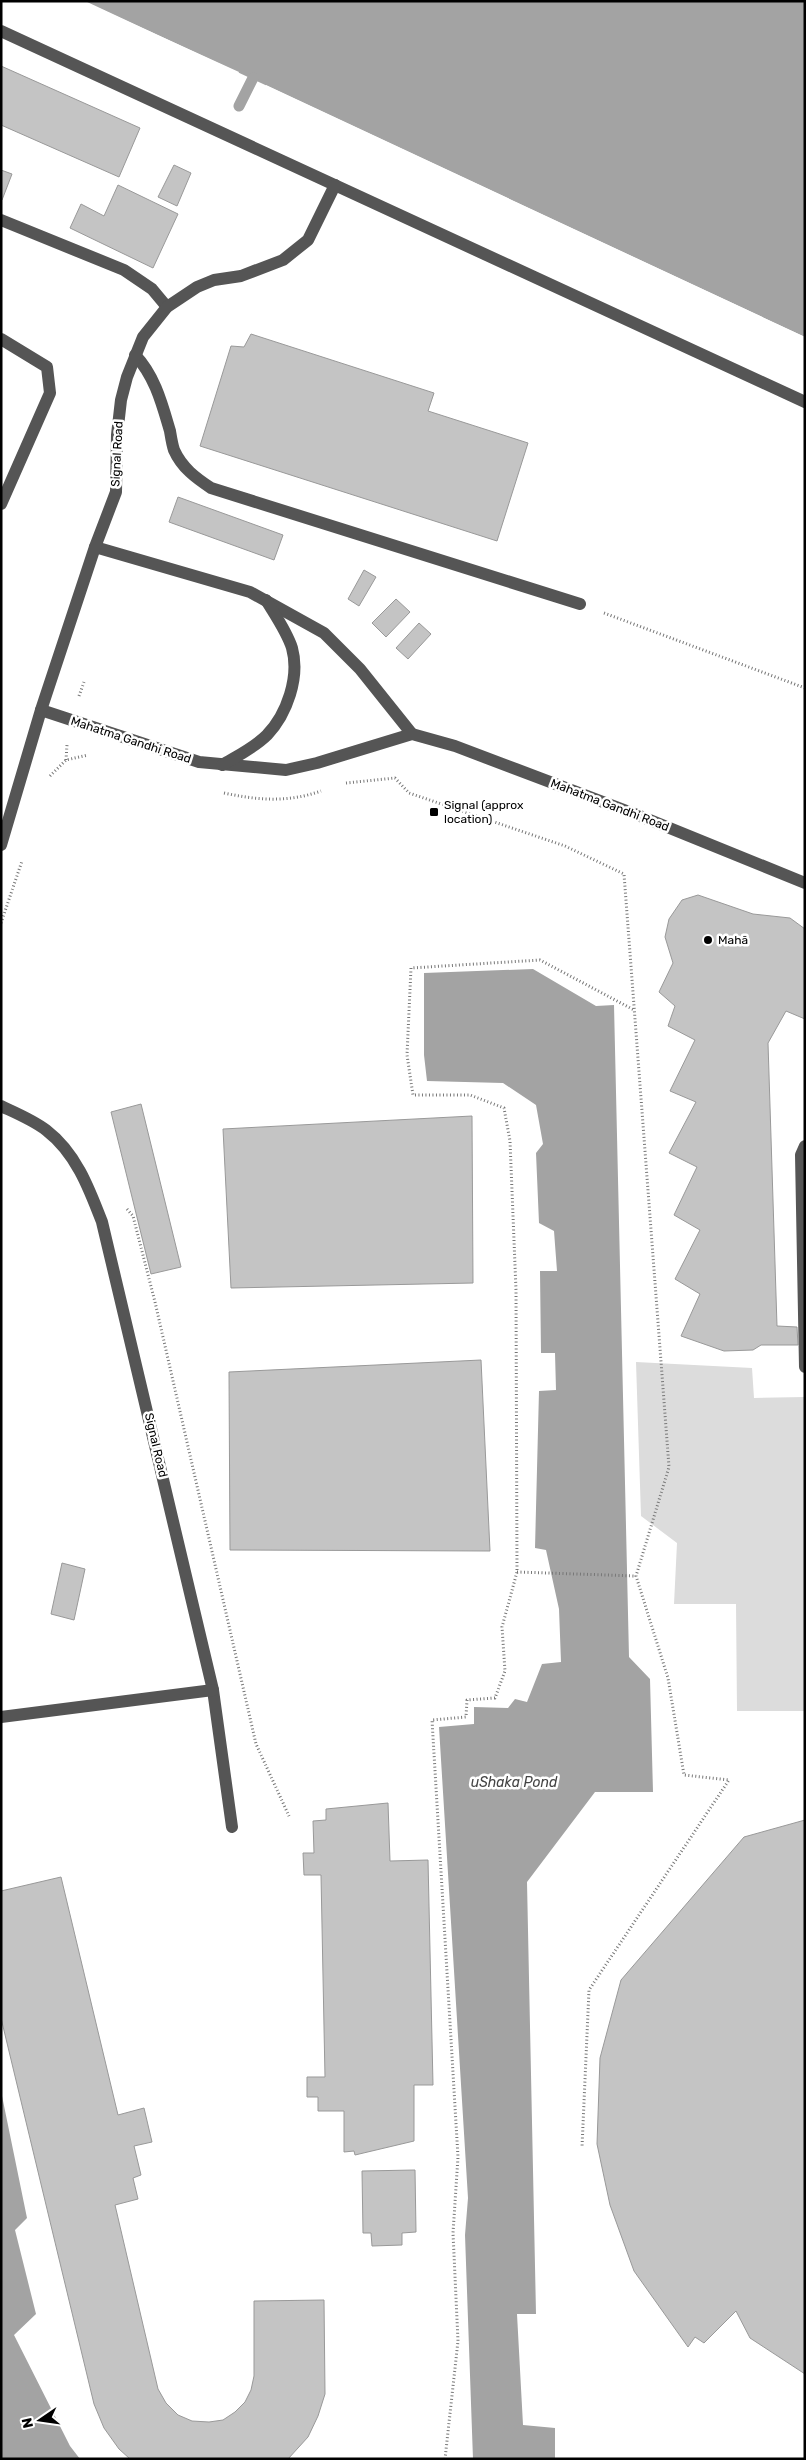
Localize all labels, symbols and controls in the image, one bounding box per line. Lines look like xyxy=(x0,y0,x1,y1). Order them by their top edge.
street label: Signal Road xyxy=(108,421,126,487)
street label: Mahatma Gandhi Road xyxy=(69,714,193,766)
street label: Mahatma Gandhi Road xyxy=(549,776,671,834)
place label: Signal (approx location) xyxy=(444,798,524,826)
marker: Signal (approx location) xyxy=(428,806,440,818)
place label: Mahā xyxy=(718,933,748,947)
marker: Mahā xyxy=(702,934,714,946)
street label: Signal Road xyxy=(142,1411,170,1479)
water label: uShaka Pond xyxy=(471,1774,558,1791)
north arrow xyxy=(15,2395,65,2445)
text: N xyxy=(18,2416,37,2430)

